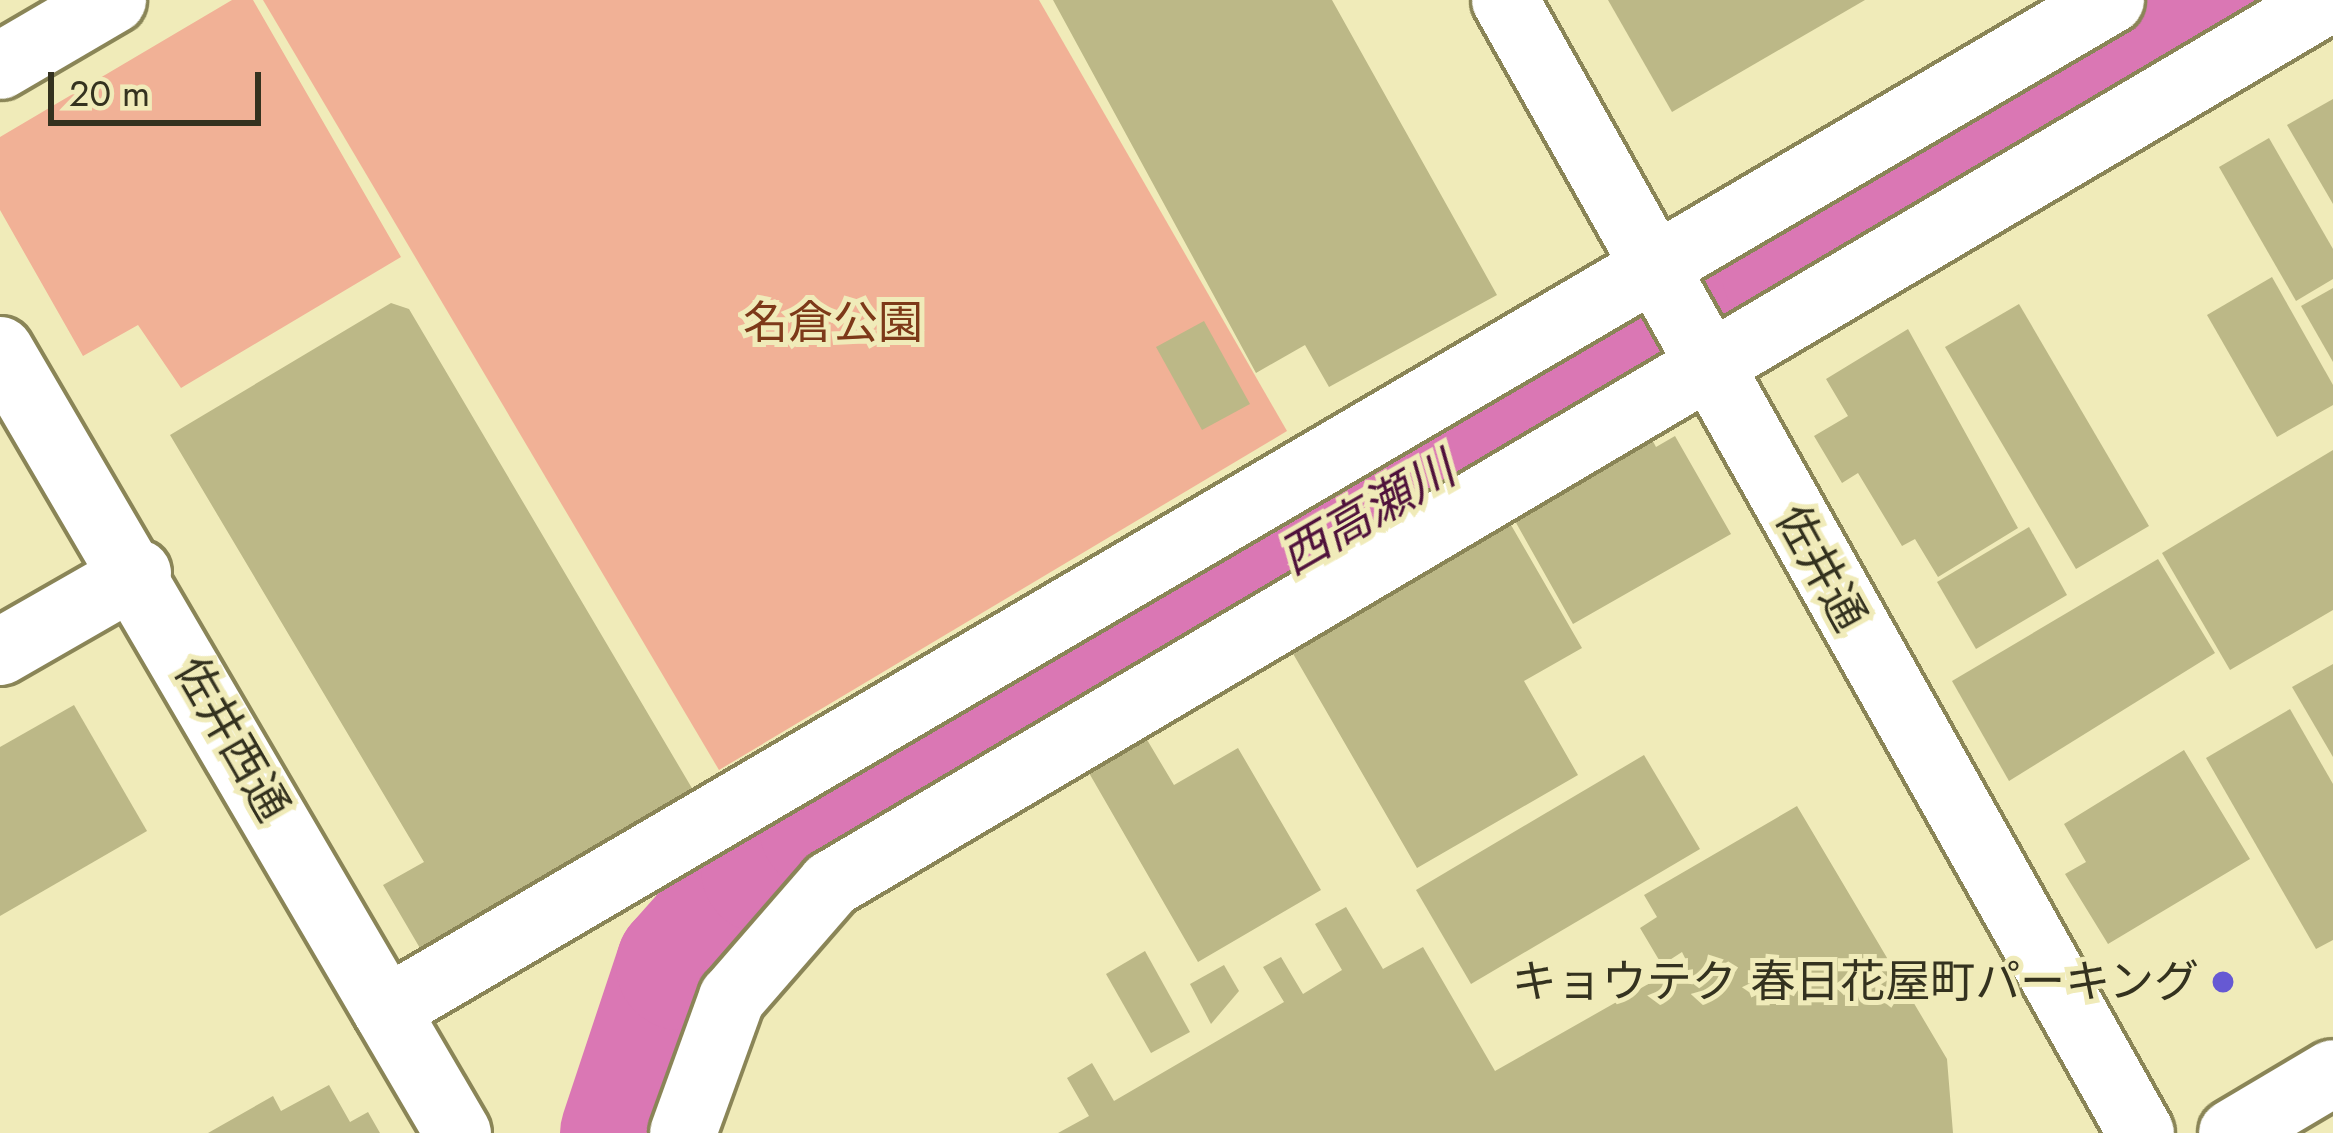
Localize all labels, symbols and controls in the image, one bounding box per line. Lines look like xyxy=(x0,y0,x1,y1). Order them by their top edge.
scale bar xyxy=(54,48,267,122)
text: 20 m xyxy=(69,67,150,119)
park label: 名倉公園 xyxy=(743,296,923,350)
water label: 西高瀬川 xyxy=(1269,440,1465,586)
street label: 佐井通 xyxy=(1765,496,1877,640)
street label: 佐井西通 xyxy=(164,648,300,830)
place label: キョウテク 春日花屋町パーキング xyxy=(1511,955,2199,1009)
marker: キョウテク 春日花屋町パーキング xyxy=(2210,969,2236,995)

